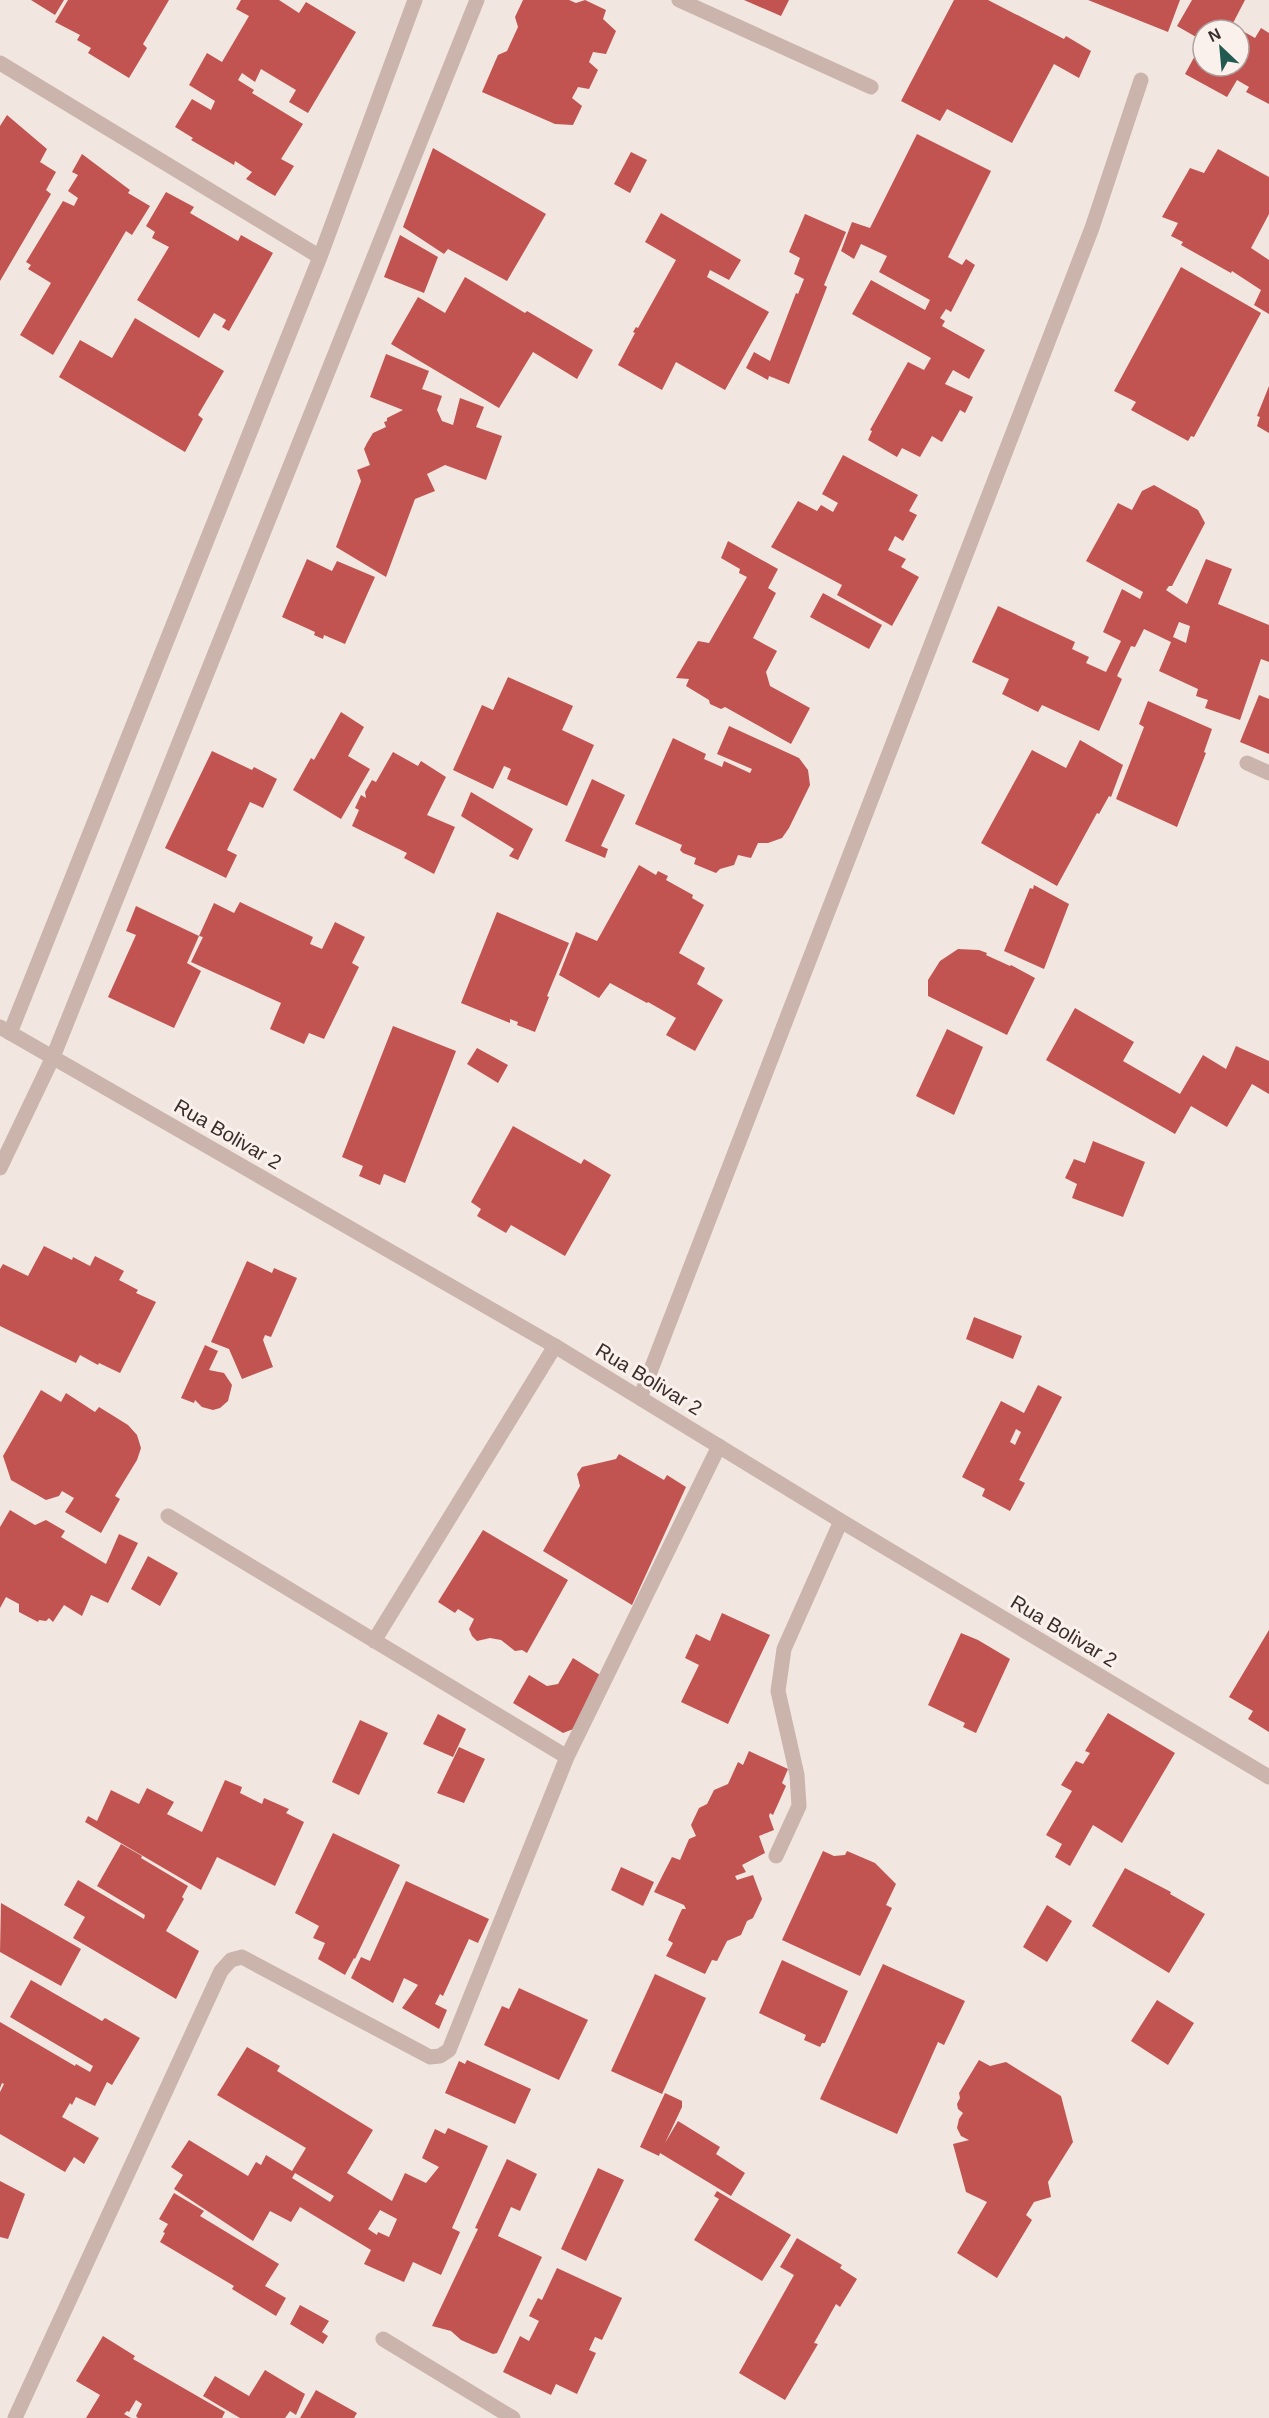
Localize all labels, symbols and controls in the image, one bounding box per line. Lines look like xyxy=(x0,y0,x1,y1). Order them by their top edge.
north arrow xyxy=(1191,18,1251,78)
text: N xyxy=(1206,25,1224,45)
street label: Rua Bolivar 2 xyxy=(171,1094,285,1174)
street label: Rua Bolivar 2 xyxy=(592,1339,706,1419)
street label: Rua Bolivar 2 xyxy=(1007,1591,1121,1671)

